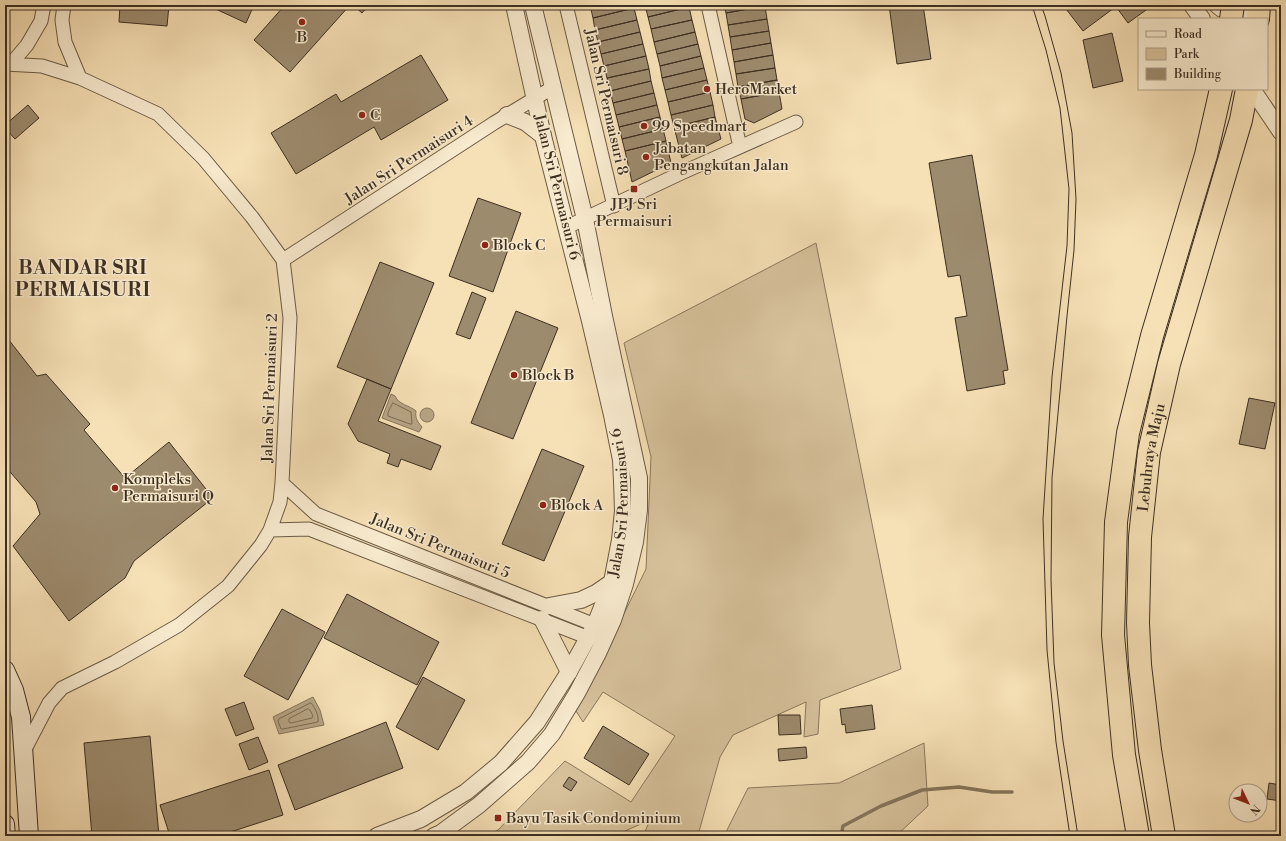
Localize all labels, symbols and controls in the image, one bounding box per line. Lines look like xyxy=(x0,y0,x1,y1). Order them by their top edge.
marker: B xyxy=(297,17,307,27)
legend xyxy=(1138,18,1268,90)
street label: Jalan Sri Permaisuri 8 xyxy=(580,26,632,177)
text: Road xyxy=(1174,27,1202,42)
place label: B xyxy=(296,28,307,47)
text: Park xyxy=(1174,47,1200,62)
text: Building xyxy=(1173,67,1222,82)
place label: HeroMarket xyxy=(715,80,798,99)
marker: HeroMarket xyxy=(702,84,712,94)
place label: C xyxy=(370,106,380,125)
marker: C xyxy=(357,110,367,120)
street label: Jalan Sri Permaisuri 4 xyxy=(340,111,477,209)
street label: Jalan Sri Permaisuri 6 xyxy=(529,111,584,262)
place label: 99 Speedmart xyxy=(652,117,748,136)
marker: 99 Speedmart xyxy=(639,121,649,131)
place label: Jabatan Pengangkutan Jalan xyxy=(653,139,789,175)
marker: Jabatan Pengangkutan Jalan xyxy=(641,152,651,162)
marker: JPJ Sri Permaisuri xyxy=(629,184,639,194)
place label: JPJ Sri Permaisuri xyxy=(596,195,672,231)
place label: Block C xyxy=(492,236,545,255)
marker: Block C xyxy=(480,240,490,250)
district label: BANDAR SRI PERMAISURI xyxy=(15,256,151,302)
street label: Jalan Sri Permaisuri 2 xyxy=(258,313,282,464)
place label: Block B xyxy=(521,366,574,385)
marker: Block B xyxy=(509,370,519,380)
street label: Lebuhraya Maju xyxy=(1133,401,1169,513)
street label: Jalan Sri Permaisuri 6 xyxy=(603,427,633,580)
place label: Kompleks Permaisuri Q xyxy=(123,470,214,506)
marker: Kompleks Permaisuri Q xyxy=(110,483,120,493)
place label: Block A xyxy=(550,496,604,515)
marker: Block A xyxy=(538,500,548,510)
street label: Jalan Sri Permaisuri 5 xyxy=(366,509,513,583)
north arrow xyxy=(1228,783,1268,823)
text: N xyxy=(1246,801,1263,817)
place label: Bayu Tasik Condominium xyxy=(505,809,681,828)
marker: Bayu Tasik Condominium xyxy=(493,813,503,823)

